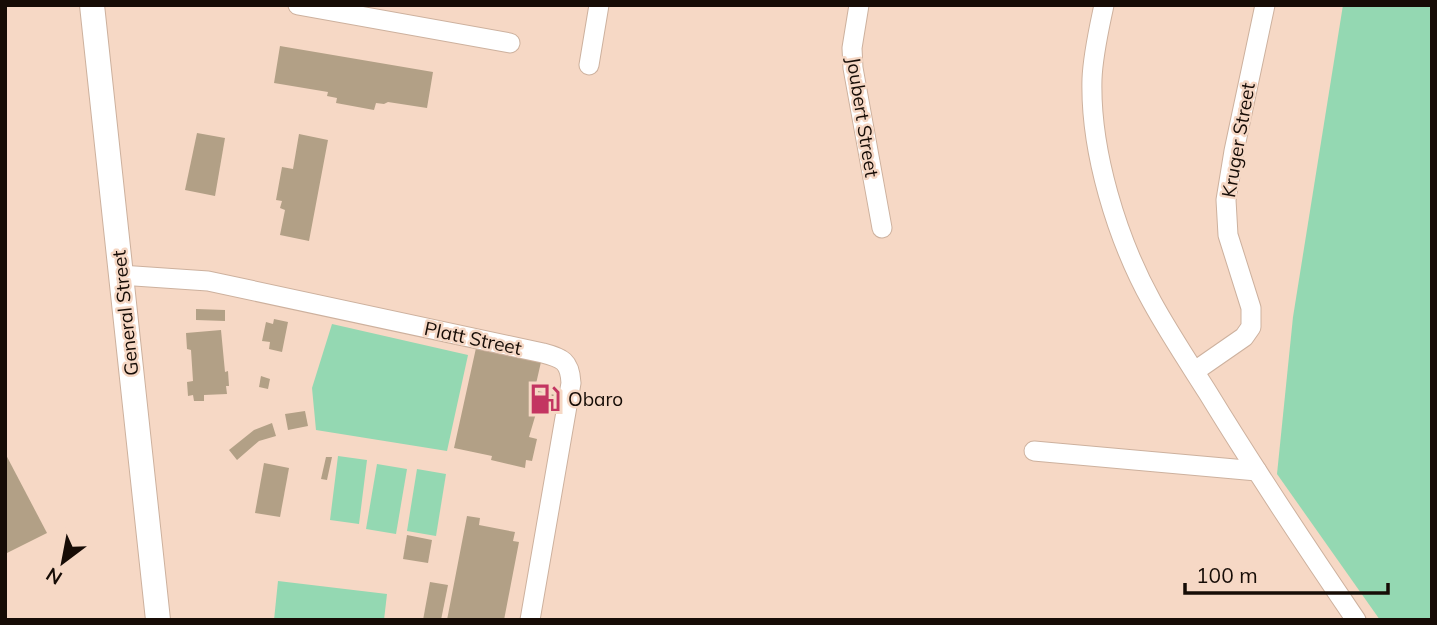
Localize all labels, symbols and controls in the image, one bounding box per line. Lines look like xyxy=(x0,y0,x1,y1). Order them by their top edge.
street label: Joubert Street xyxy=(842,55,884,179)
street label: Kruger Street xyxy=(1216,80,1260,199)
street label: General Street xyxy=(106,249,144,377)
street label: Platt Street xyxy=(422,316,524,360)
fuel station icon: Obaro xyxy=(528,382,562,416)
place label: Obaro xyxy=(568,387,623,411)
north arrow xyxy=(28,527,98,597)
scale bar xyxy=(1185,552,1388,596)
text: N xyxy=(42,562,66,590)
text: 100 m xyxy=(1196,562,1258,588)

